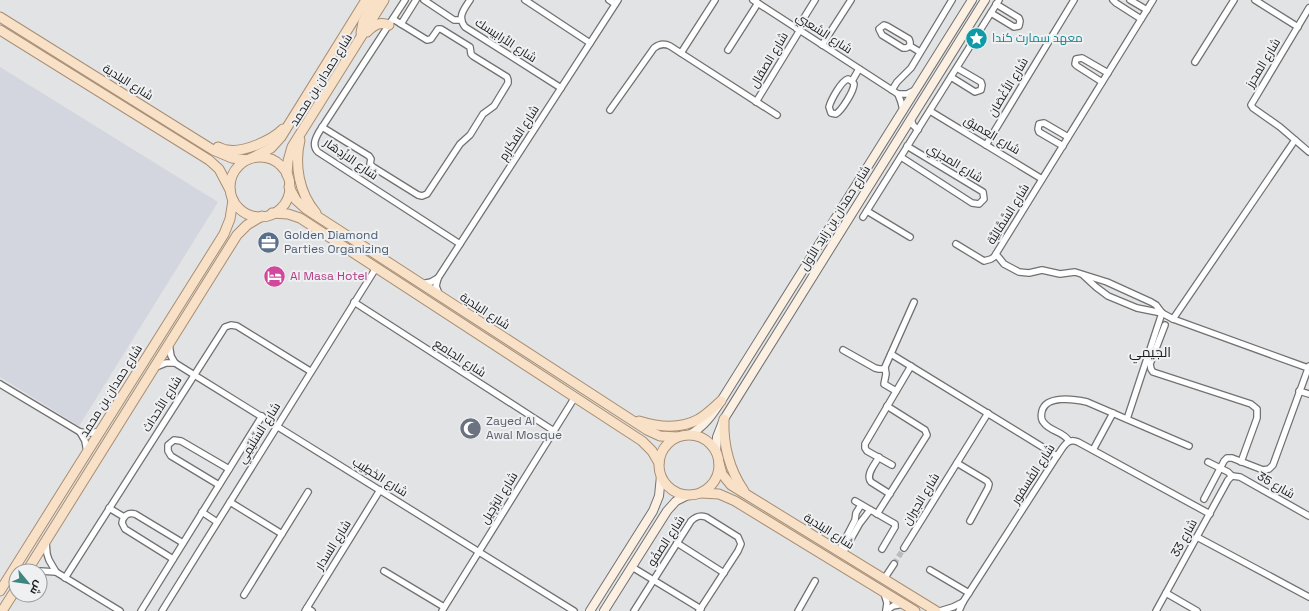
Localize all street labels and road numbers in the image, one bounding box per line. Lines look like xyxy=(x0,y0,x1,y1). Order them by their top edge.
street label: شارع الشعبي xyxy=(792,9,855,59)
street label: شارع الأرابيسك xyxy=(472,14,540,66)
street label: شارع الصقال xyxy=(746,29,792,91)
street label: شارع حمدان بن محمد xyxy=(286,31,356,129)
street label: شارع المحرز xyxy=(1241,35,1284,92)
street label: شارع الأَغْصَان xyxy=(984,54,1032,119)
street label: شارع البلدية xyxy=(100,60,156,104)
street label: شارع المَكَارِم xyxy=(495,102,543,164)
street label: شارع العميق xyxy=(961,112,1023,158)
street label: شارع الازْدِهَار xyxy=(320,134,381,184)
street label: شارع المجزي xyxy=(923,140,986,188)
street label: شارع حمدان بن زايد الأول xyxy=(796,162,874,274)
street label: شارع السَّمَّالِيَّة xyxy=(983,181,1033,247)
street label: شارع البلدية xyxy=(457,289,513,333)
street label: شارع الجامع xyxy=(431,335,489,381)
street label: شارع حمدان بن محمد xyxy=(76,342,146,440)
street label: شارع الأحداث xyxy=(139,373,186,435)
street label: شارع السِّلَيْمِي xyxy=(234,399,286,468)
street label: شارع الفُسفور xyxy=(1007,441,1058,508)
street label: شارع الخَطِيب xyxy=(349,454,411,500)
street label: شارع 35 xyxy=(1254,468,1298,502)
street label: شارع البَرْجِيل xyxy=(477,469,521,527)
street label: شارع الجيران xyxy=(899,470,943,528)
street label: شارع البلدية xyxy=(801,509,857,553)
street label: شارع الصفُو xyxy=(644,512,688,570)
street label: شارع 33 xyxy=(1167,516,1201,560)
street label: شارع السدار xyxy=(311,517,355,574)

